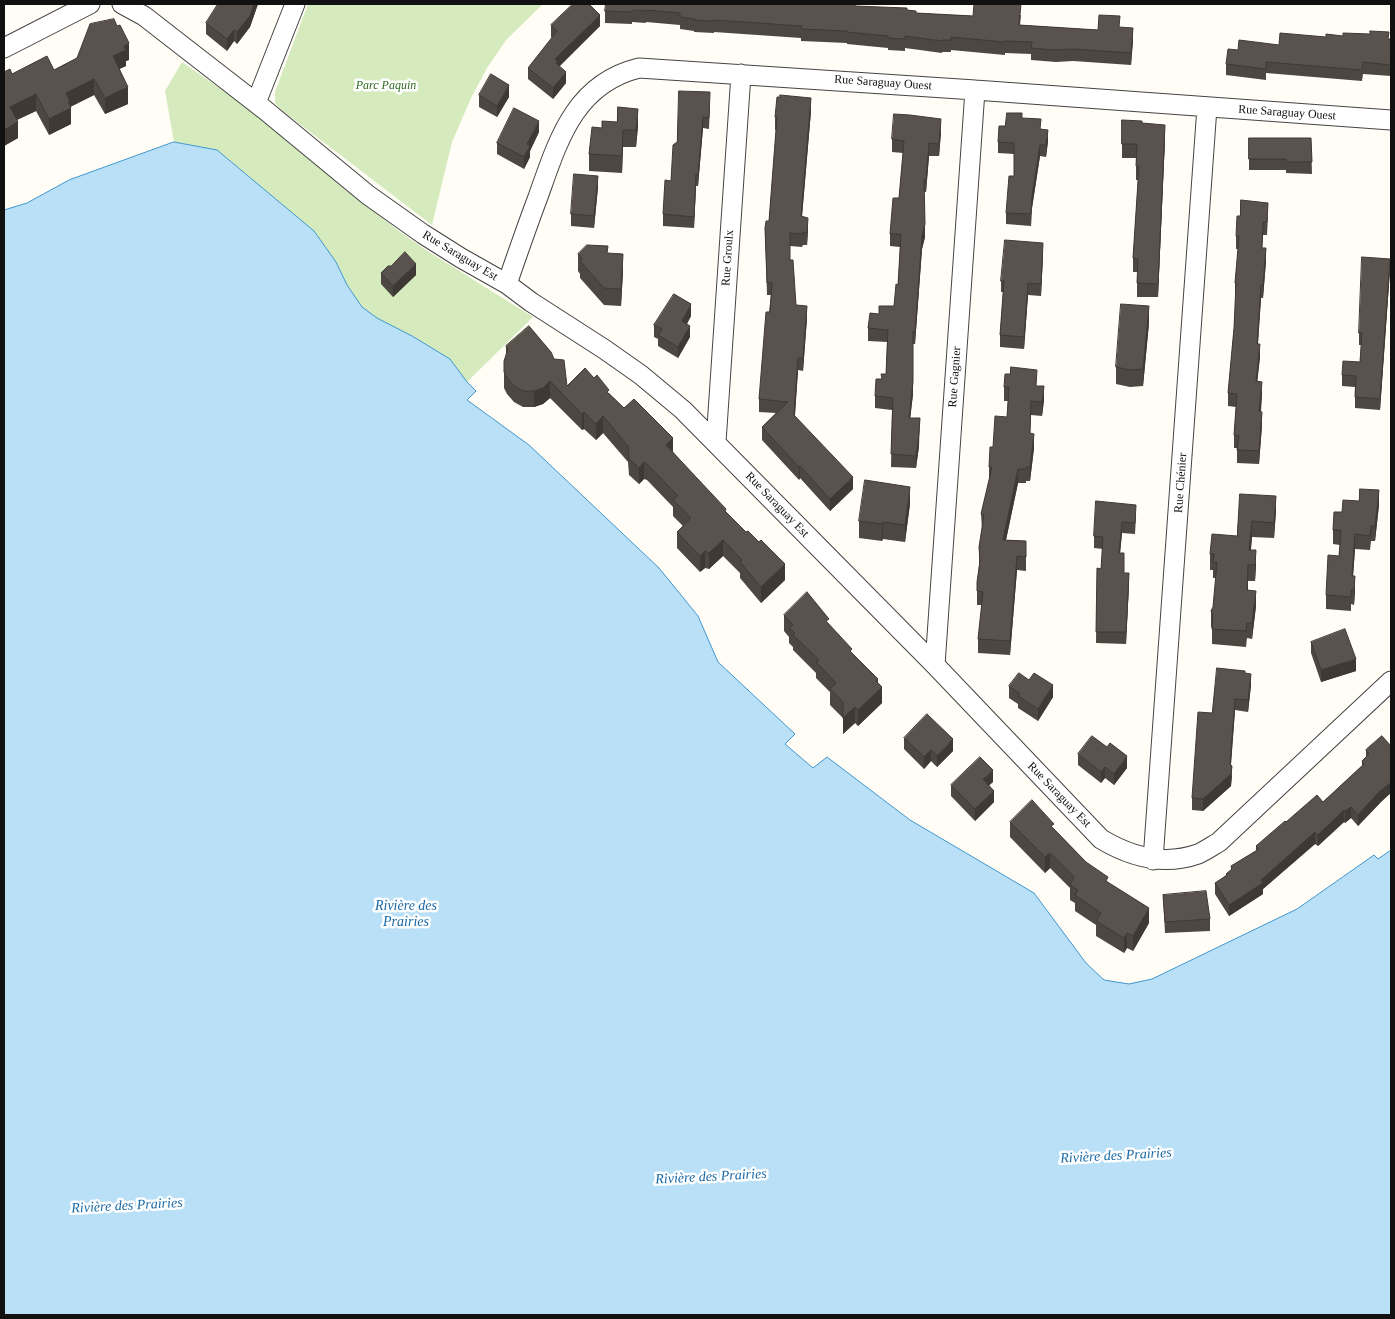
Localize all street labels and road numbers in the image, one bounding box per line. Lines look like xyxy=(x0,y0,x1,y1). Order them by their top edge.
street label: Rue Saraguay Ouest xyxy=(834,72,932,94)
street label: Rue Saraguay Ouest xyxy=(1238,102,1336,124)
street label: Rue Saraguay Est xyxy=(420,228,500,284)
street label: Rue Groulx xyxy=(719,229,737,287)
street label: Rue Gagnier xyxy=(946,346,964,408)
street label: Rue Chénier xyxy=(1172,452,1190,514)
street label: Rue Saraguay Est xyxy=(742,469,812,541)
street label: Rue Saraguay Est xyxy=(1024,759,1094,831)

